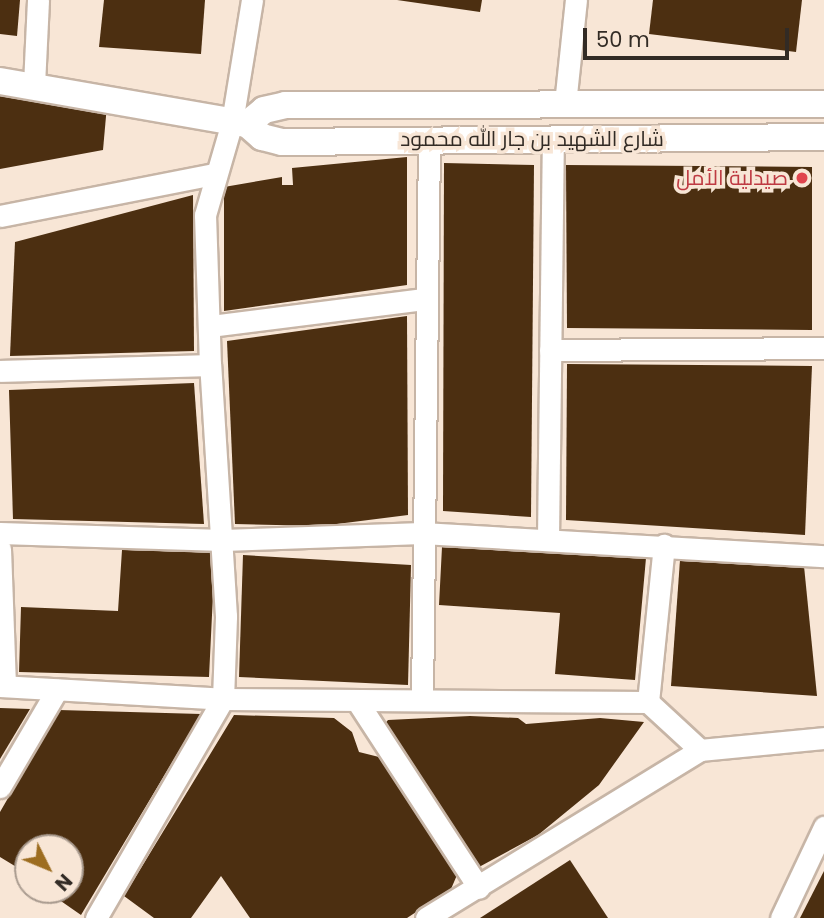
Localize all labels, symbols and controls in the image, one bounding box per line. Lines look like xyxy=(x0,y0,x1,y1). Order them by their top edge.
scale bar xyxy=(586,14,792,58)
text: 50 m xyxy=(596,25,650,54)
street label: شارع الشهيد بن جار الله محمود xyxy=(400,126,664,152)
place label: صيدلية الأمل xyxy=(676,165,788,191)
marker: صيدلية الأمل xyxy=(794,170,810,186)
north arrow xyxy=(14,834,84,904)
text: N xyxy=(49,868,78,897)

